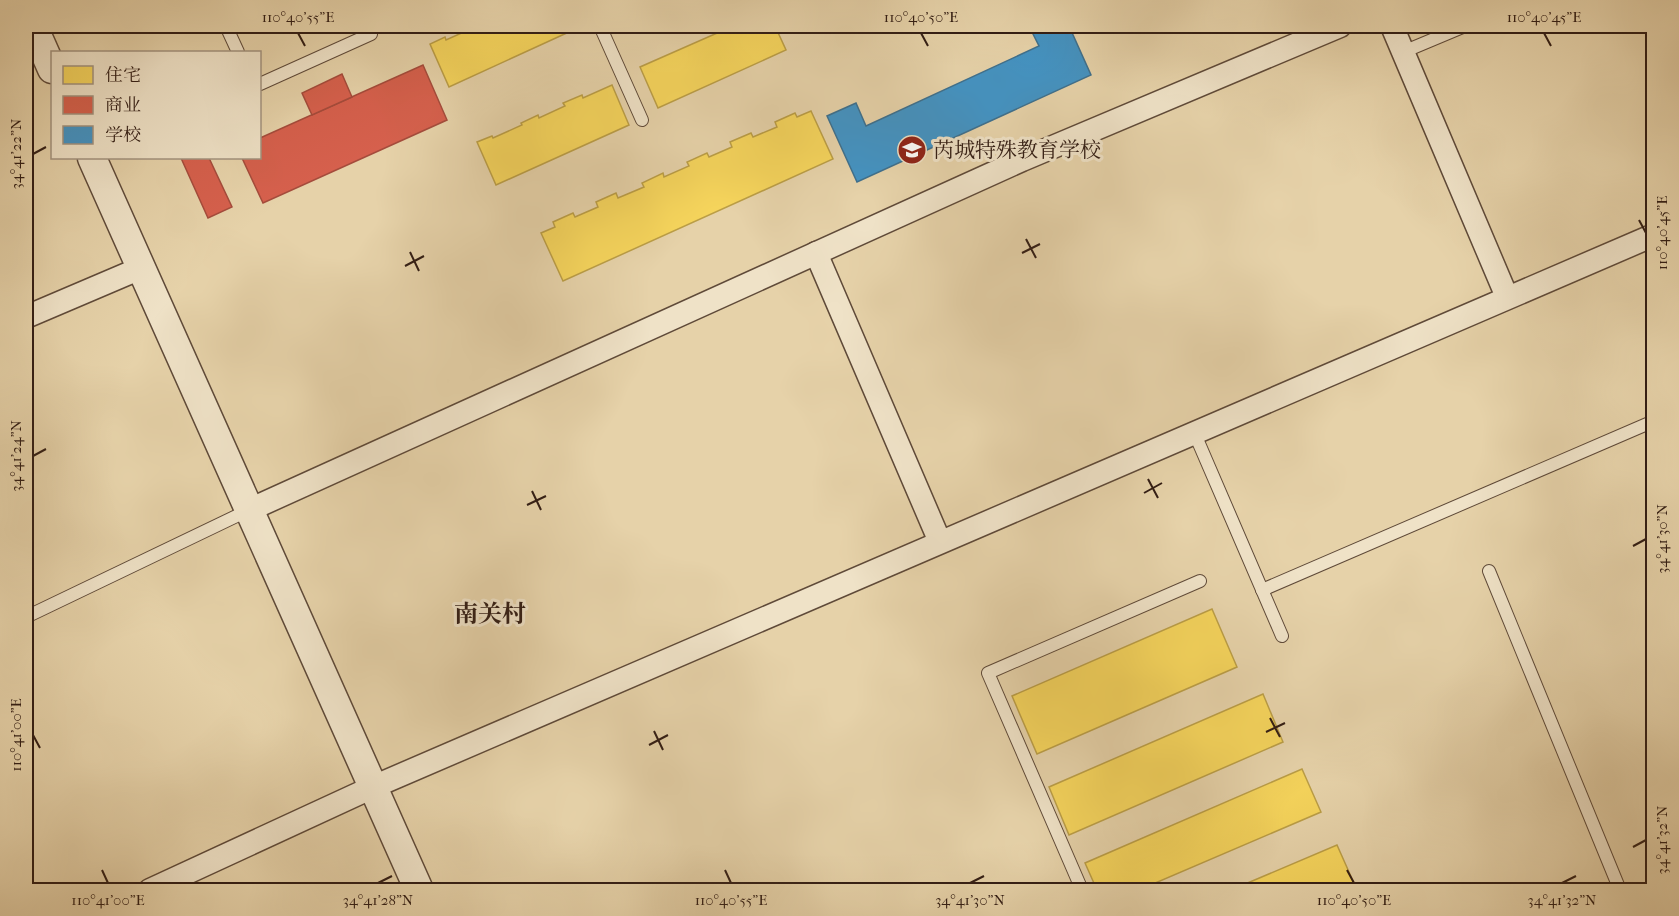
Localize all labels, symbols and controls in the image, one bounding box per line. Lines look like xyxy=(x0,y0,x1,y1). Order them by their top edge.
text: 110°40'55"E xyxy=(262,8,334,26)
text: 110°40'50"E xyxy=(884,8,958,26)
text: 110°40'45"E xyxy=(1507,8,1581,26)
legend xyxy=(51,51,261,159)
text: 住宅 xyxy=(105,65,141,86)
text: 商业 xyxy=(105,95,141,116)
text: 34°41'22"N xyxy=(7,118,25,189)
text: 学校 xyxy=(105,125,141,146)
school or university icon: 芮城特殊教育学校 xyxy=(896,134,928,166)
place label: 芮城特殊教育学校 xyxy=(933,138,1101,162)
text: 110°40'45"E xyxy=(1653,196,1671,270)
text: 34°41'24"N xyxy=(7,420,25,492)
text: 34°41'30"N xyxy=(1653,504,1671,574)
district label: 南关村 xyxy=(454,600,526,628)
text: 110°41'00"E xyxy=(7,698,25,772)
text: 34°41'32"N xyxy=(1653,805,1671,874)
text: 110°41'00"E xyxy=(71,891,145,909)
text: 34°41'28"N xyxy=(343,891,414,909)
text: 110°40'55"E xyxy=(695,891,767,909)
text: 34°41'30"N xyxy=(935,891,1005,909)
text: 110°40'50"E xyxy=(1317,891,1391,909)
text: 34°41'32"N xyxy=(1528,891,1597,909)

